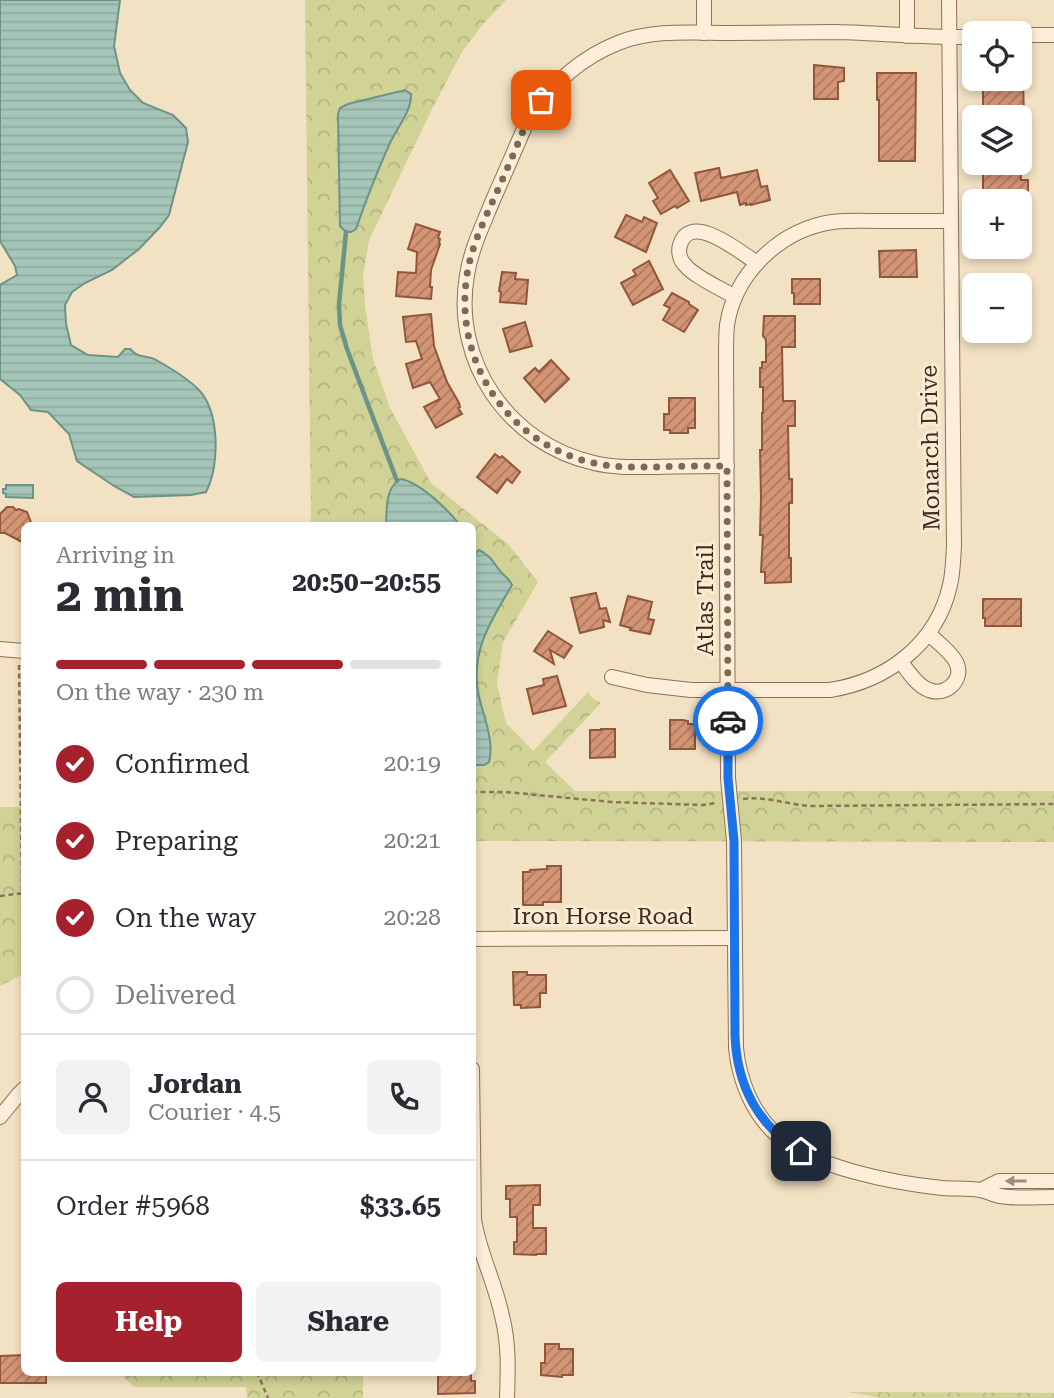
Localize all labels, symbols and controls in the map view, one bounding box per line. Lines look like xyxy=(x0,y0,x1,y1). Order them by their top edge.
map controls xyxy=(962,21,1032,343)
button: locate xyxy=(962,21,1032,91)
pin xyxy=(511,70,571,130)
icon: bag xyxy=(522,81,560,119)
button: layers xyxy=(962,105,1032,175)
button: + xyxy=(962,189,1032,259)
button: − xyxy=(962,273,1032,343)
street label: Monarch Drive xyxy=(916,365,945,531)
text: Arriving in xyxy=(56,542,175,569)
street label: Atlas Trail xyxy=(692,544,719,656)
text: 20:50–20:55 xyxy=(292,567,441,597)
text: 2 min xyxy=(56,568,184,622)
text: On the way · 230 m xyxy=(56,679,264,706)
courier xyxy=(693,686,763,756)
icon: car xyxy=(709,702,747,740)
icon: check xyxy=(56,745,94,783)
text: Confirmed xyxy=(115,749,250,779)
text: 20:19 xyxy=(384,750,441,777)
icon: check xyxy=(56,822,94,860)
text: Preparing xyxy=(115,826,238,856)
text: 20:21 xyxy=(384,827,441,854)
icon: check xyxy=(56,899,94,937)
text: On the way xyxy=(115,903,256,933)
street label: Iron Horse Road xyxy=(513,903,694,930)
text: 20:28 xyxy=(384,904,441,931)
text: Delivered xyxy=(115,980,236,1010)
button: person xyxy=(56,1060,130,1134)
button: phone xyxy=(367,1060,441,1134)
text: Jordan xyxy=(148,1069,242,1099)
text: Courier · 4.5 xyxy=(148,1099,281,1126)
pin xyxy=(771,1121,831,1181)
icon: home xyxy=(782,1132,820,1170)
one-way arrow xyxy=(1005,1175,1027,1187)
text: Order #5968 xyxy=(56,1191,210,1221)
text: $33.65 xyxy=(360,1191,441,1221)
button: Help xyxy=(56,1282,242,1362)
button: Share xyxy=(256,1282,441,1362)

